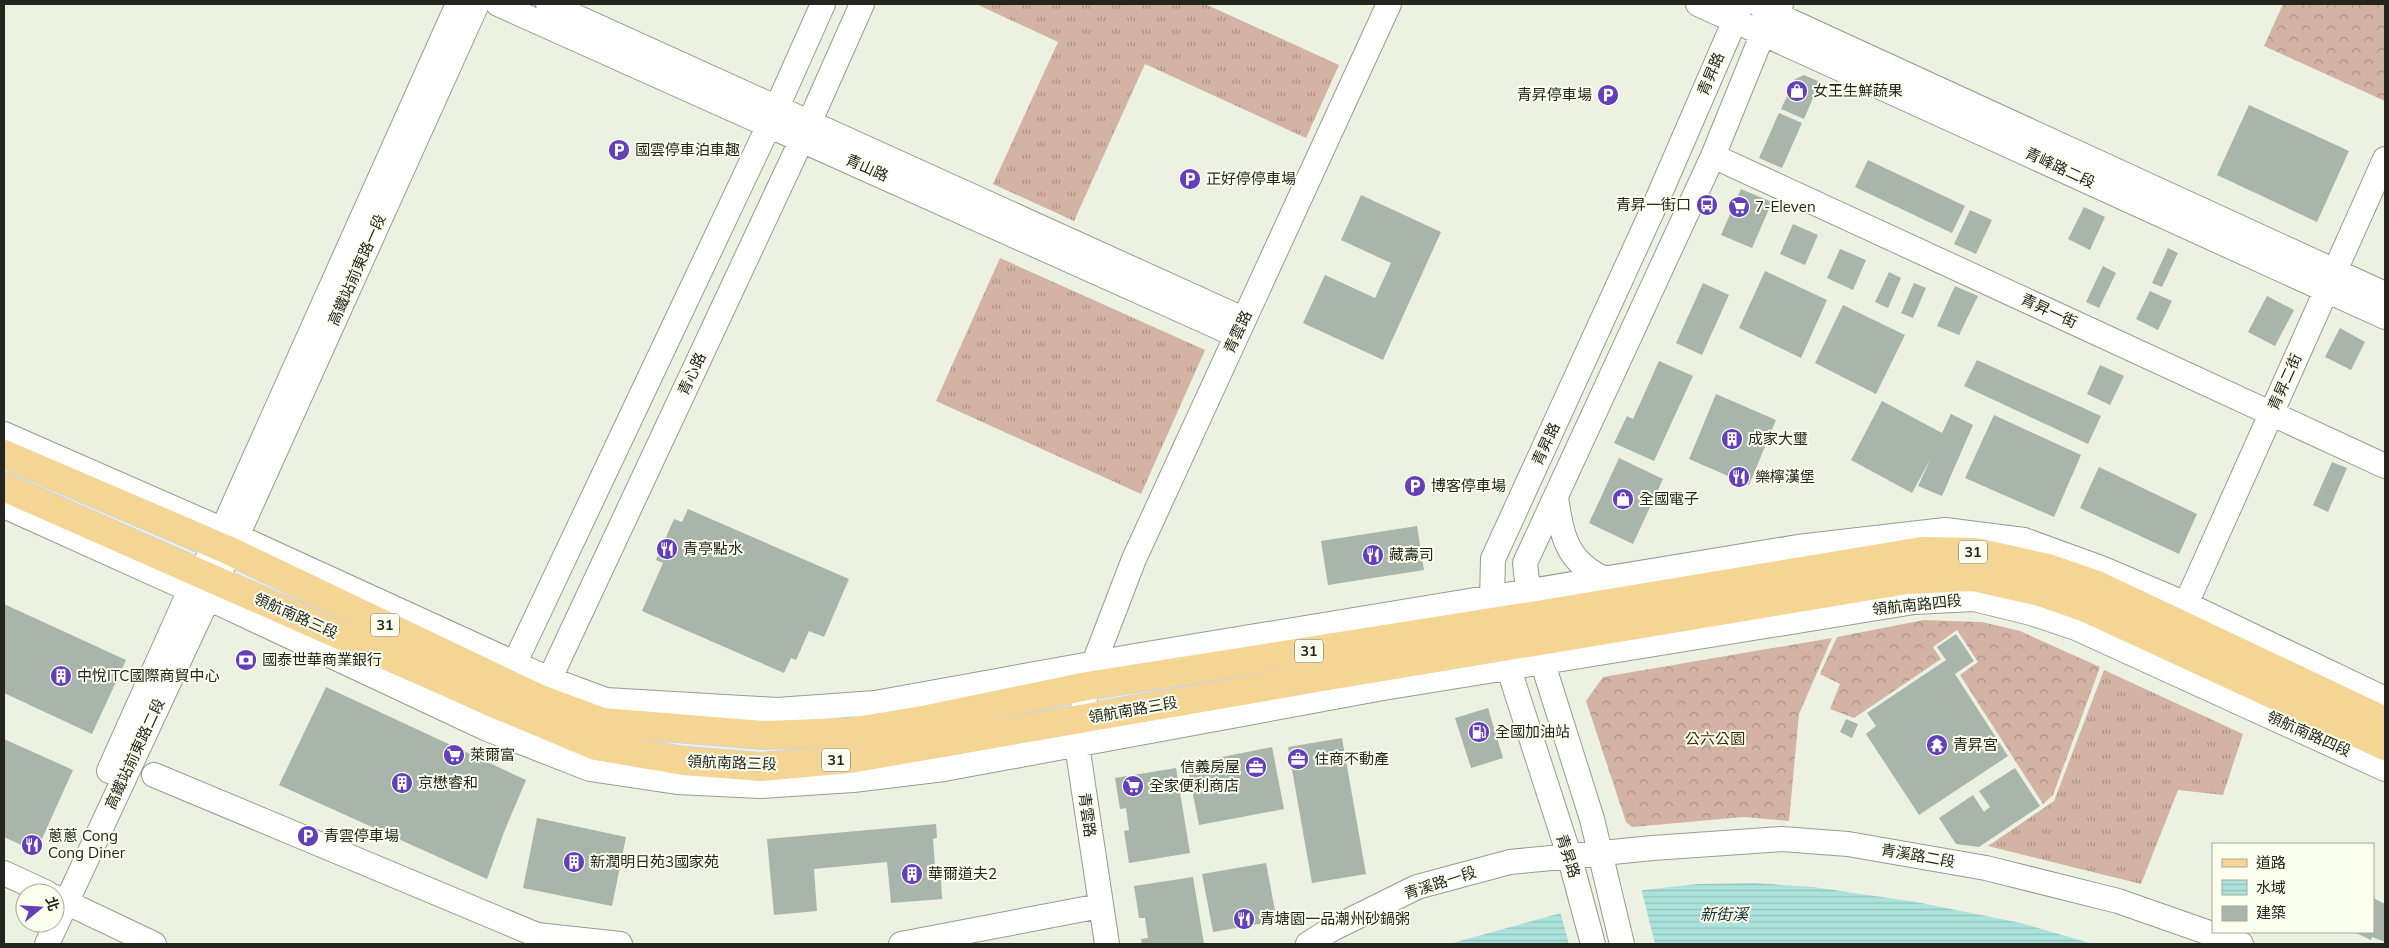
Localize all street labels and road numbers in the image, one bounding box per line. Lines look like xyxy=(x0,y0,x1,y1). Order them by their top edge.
street label: 青昇路 xyxy=(1693,49,1728,98)
street label: 青峰路二段 xyxy=(2022,143,2098,192)
street label: 青山路 xyxy=(843,150,892,185)
street label: 高鐵站前東路一段 xyxy=(323,211,390,328)
street label: 青昇一街 xyxy=(2018,289,2080,332)
street label: 青雲路 xyxy=(1219,307,1256,356)
street label: 青心路 xyxy=(673,349,710,398)
street label: 青昇二街 xyxy=(2264,351,2305,413)
street label: 青昇路 xyxy=(1527,419,1564,468)
road number: 31 xyxy=(1959,540,1987,564)
street label: 領航南路三段 xyxy=(251,589,341,643)
street label: 領航南路四段 xyxy=(1871,590,1963,619)
road number: 31 xyxy=(371,614,399,636)
road number: 31 xyxy=(1295,640,1323,662)
street label: 領航南路三段 xyxy=(1087,692,1179,727)
street label: 高鐵站前東路二段 xyxy=(101,695,169,812)
street label: 領航南路四段 xyxy=(2264,707,2354,761)
road number: 31 xyxy=(822,748,850,772)
street label: 領航南路三段 xyxy=(687,751,777,774)
street label: 青雲路 xyxy=(1075,791,1100,839)
street label: 青昇路 xyxy=(1552,832,1584,880)
street label: 青溪路二段 xyxy=(1879,840,1957,871)
street label: 青溪路一段 xyxy=(1401,862,1478,903)

